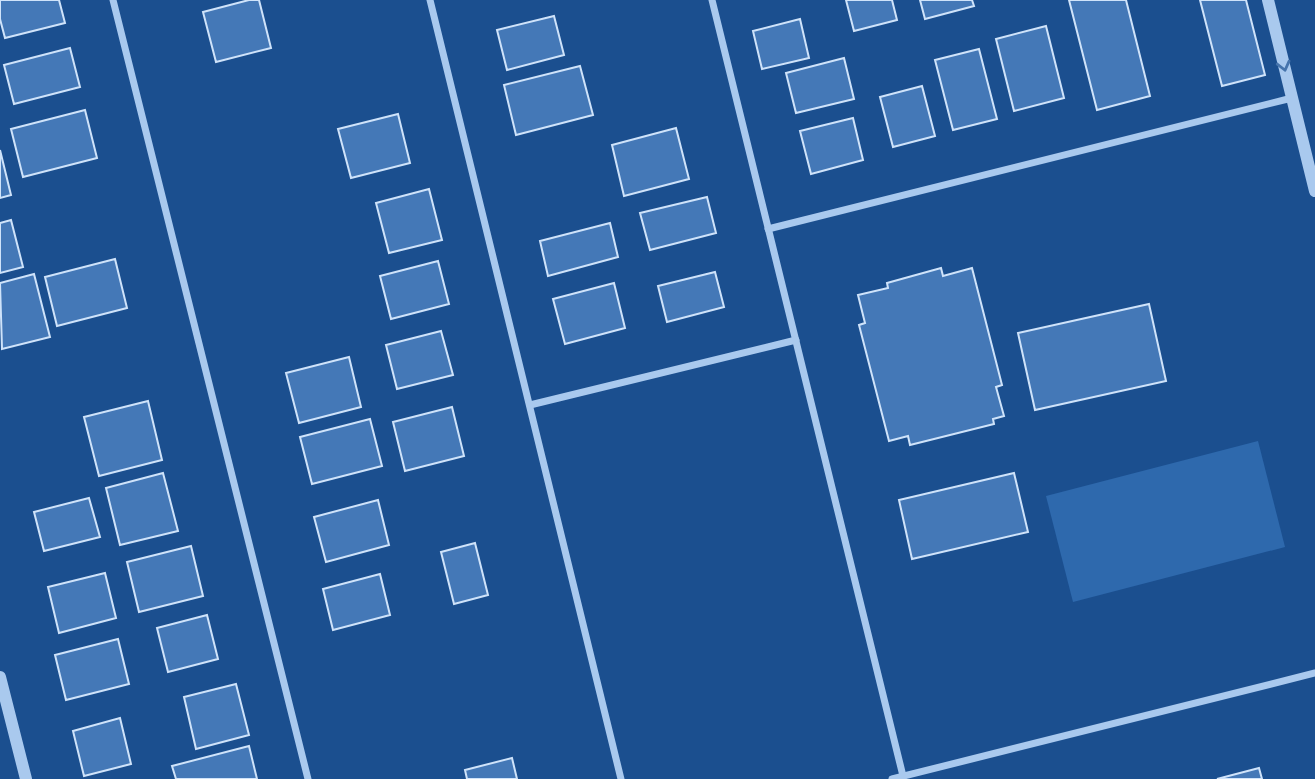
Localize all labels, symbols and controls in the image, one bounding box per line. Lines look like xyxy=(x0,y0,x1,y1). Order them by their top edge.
one-way arrow xyxy=(1276,60,1290,72)

